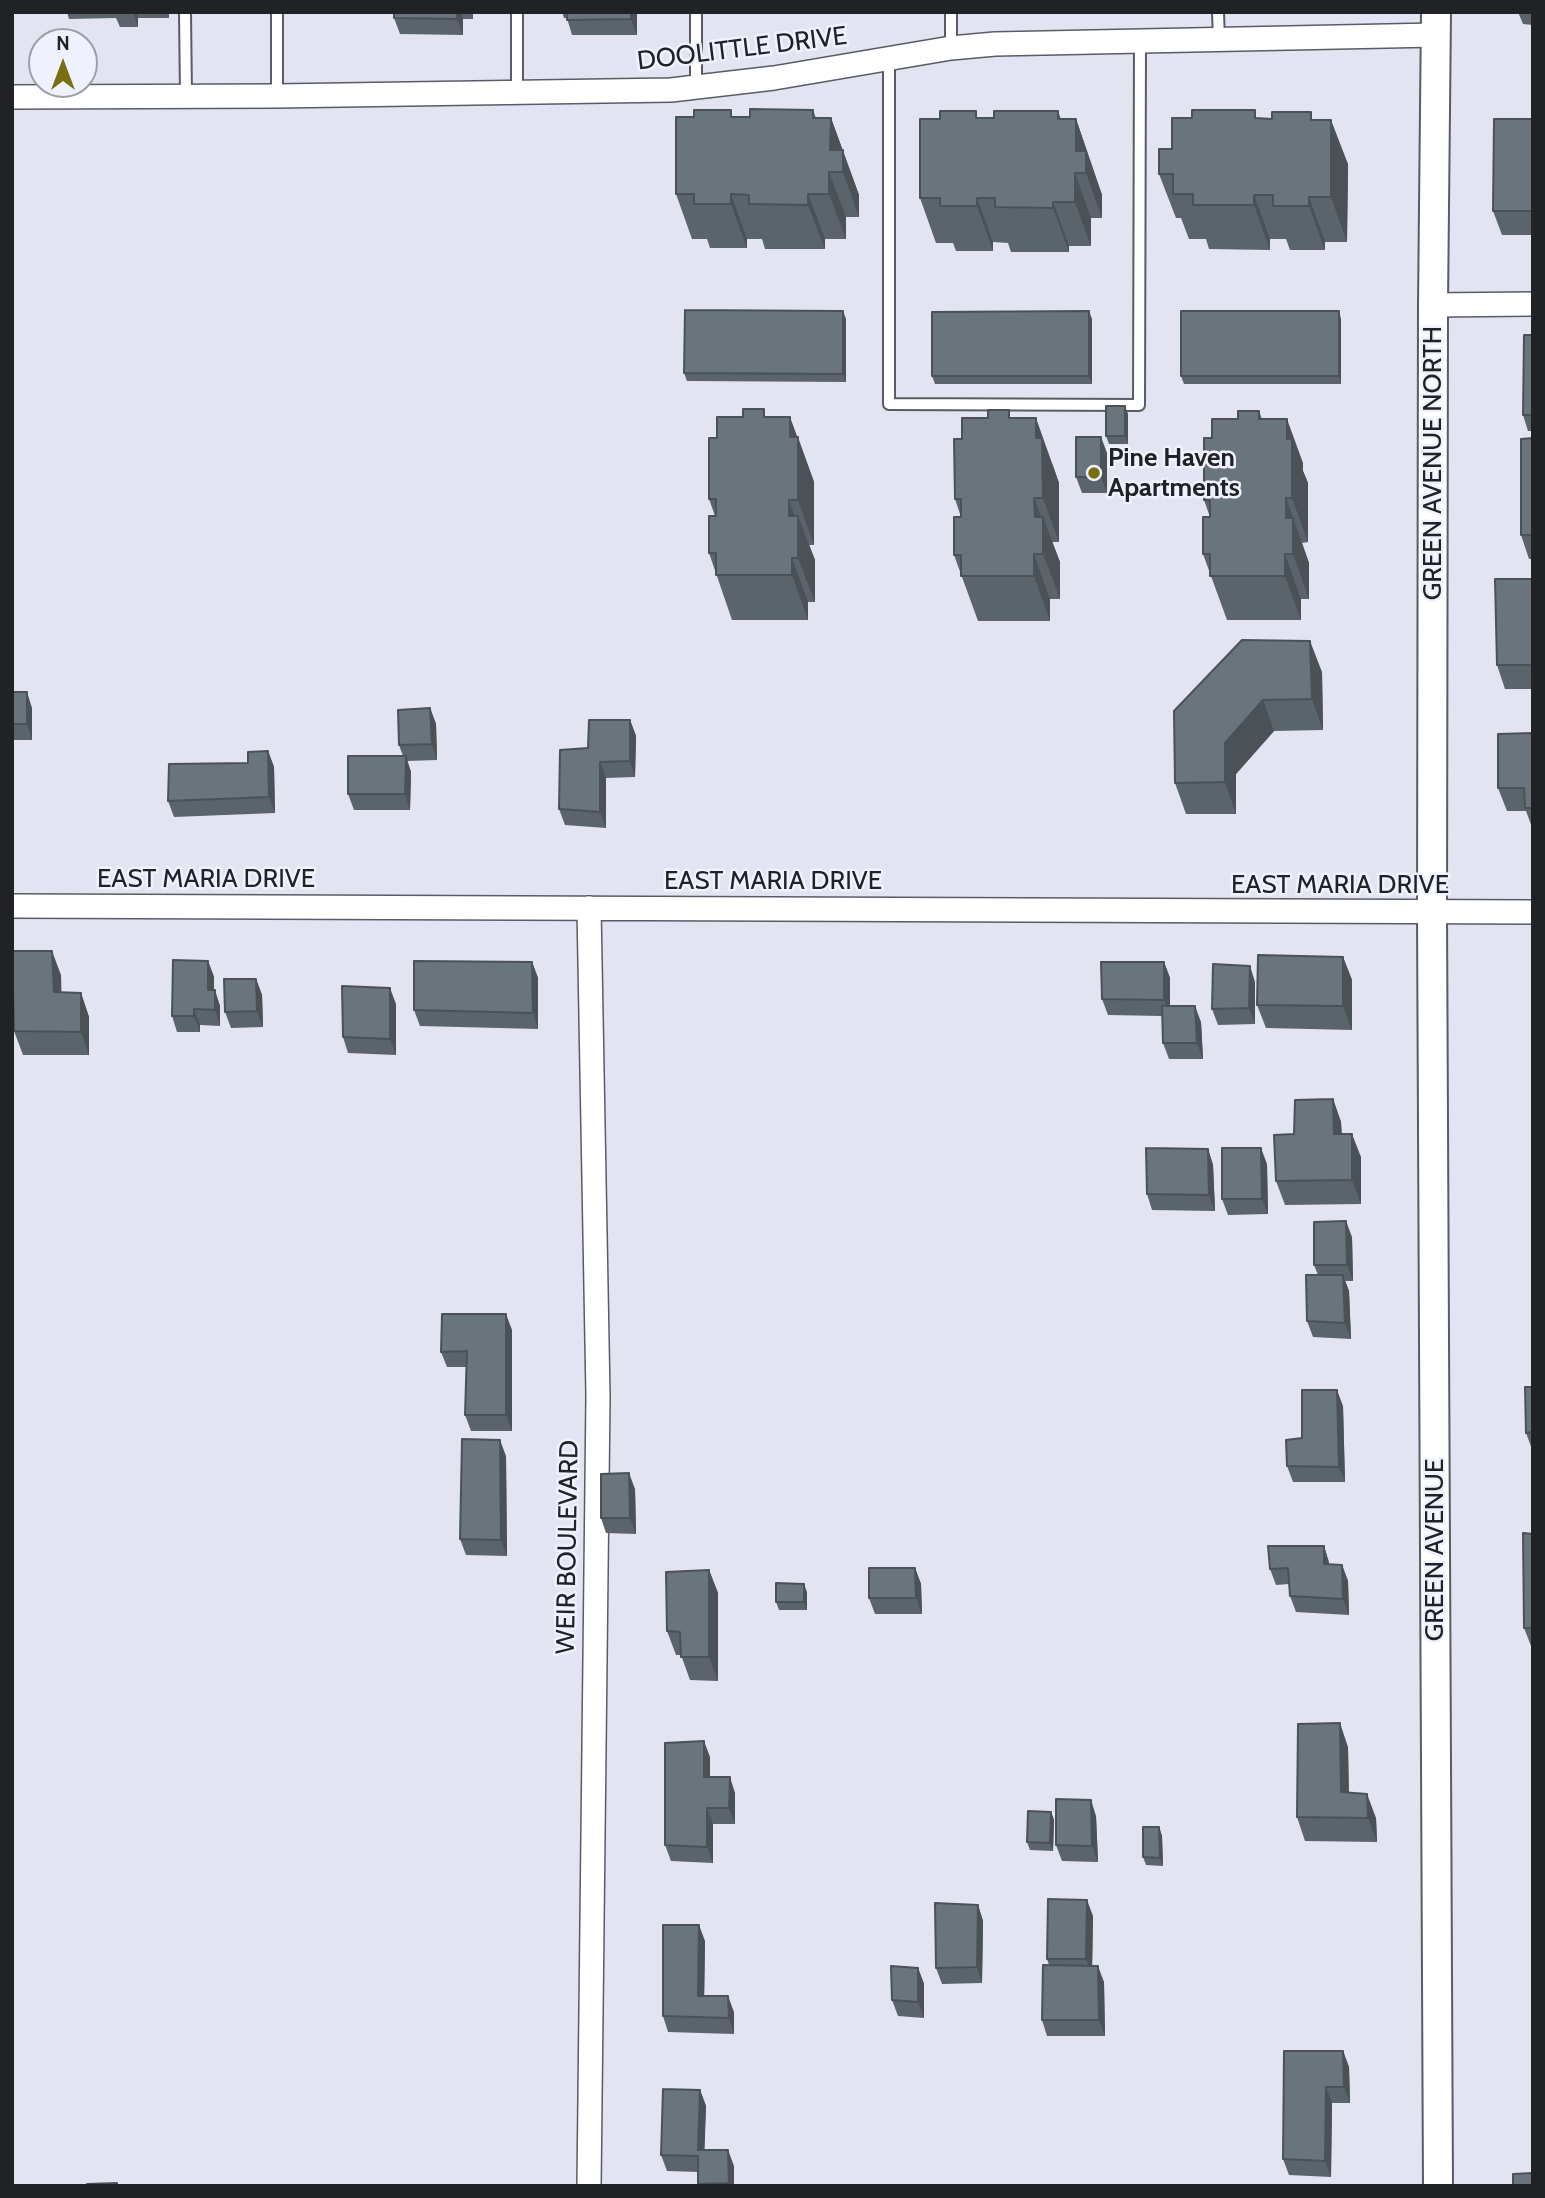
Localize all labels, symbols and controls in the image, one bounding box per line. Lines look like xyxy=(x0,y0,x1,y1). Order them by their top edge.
street label: DOOLITTLE DRIVE xyxy=(635,21,849,77)
north arrow xyxy=(28,28,98,98)
text: N xyxy=(56,32,70,55)
street label: GREEN AVENUE NORTH xyxy=(1417,326,1449,600)
place label: Pine Haven Apartments xyxy=(1108,442,1240,504)
marker: Pine Haven Apartments xyxy=(1086,465,1102,481)
street label: EAST MARIA DRIVE xyxy=(97,863,315,895)
street label: EAST MARIA DRIVE xyxy=(664,865,882,897)
street label: EAST MARIA DRIVE xyxy=(1231,869,1449,901)
street label: WEIR BOULEVARD xyxy=(551,1440,585,1654)
street label: GREEN AVENUE xyxy=(1419,1459,1451,1641)

